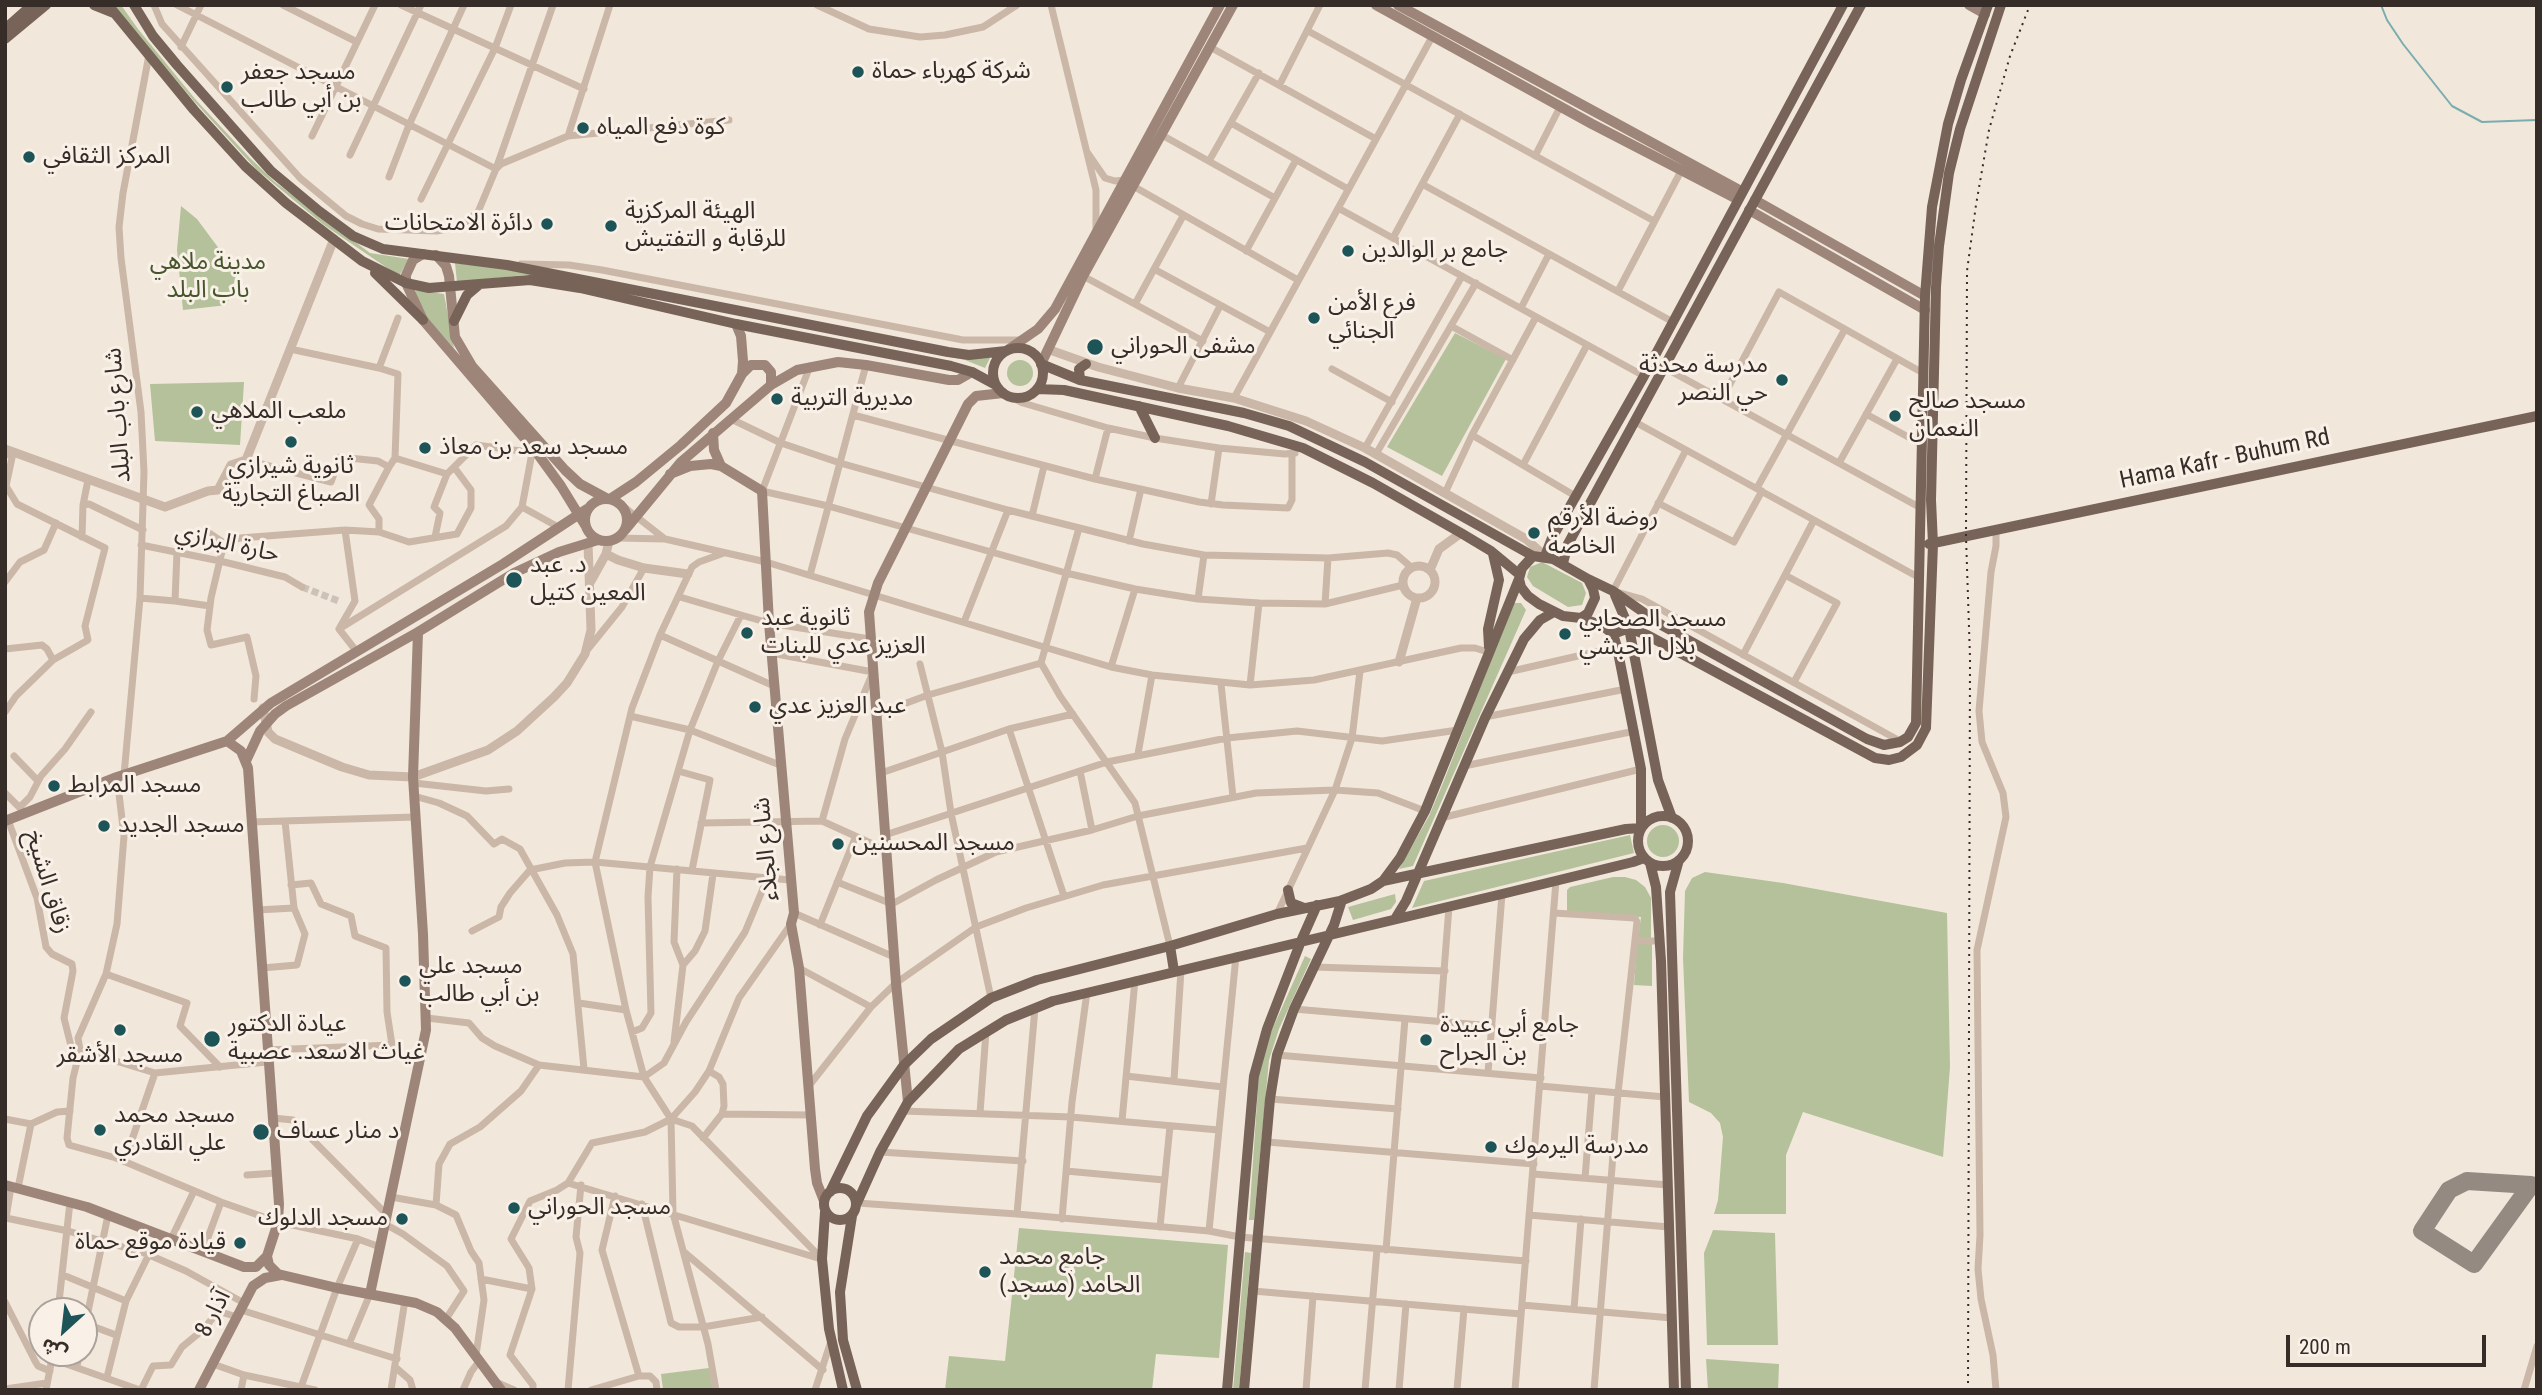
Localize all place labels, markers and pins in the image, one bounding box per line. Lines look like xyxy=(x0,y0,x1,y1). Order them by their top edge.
place label: شركة كهرباء حماة xyxy=(872,58,1031,86)
place label: مسجد جعفر بن أبي طالب xyxy=(241,59,361,115)
marker: شركة كهرباء حماة xyxy=(850,64,866,80)
marker: مسجد جعفر بن أبي طالب xyxy=(219,79,235,95)
place label: كوة دفع المياه xyxy=(597,114,725,142)
marker: كوة دفع المياه xyxy=(575,120,591,136)
place label: المركز الثقافي xyxy=(43,143,170,171)
marker: المركز الثقافي xyxy=(21,149,37,165)
place label: الهيئة المركزية للرقابة و التفتيش xyxy=(625,198,786,254)
place label: دائرة الامتحانات xyxy=(385,210,533,238)
marker: دائرة الامتحانات xyxy=(539,216,555,232)
marker: الهيئة المركزية للرقابة و التفتيش xyxy=(603,218,619,234)
place label: جامع بر الوالدين xyxy=(1362,237,1508,265)
marker: جامع بر الوالدين xyxy=(1340,243,1356,259)
place label: فرع الأمن الجنائي xyxy=(1328,290,1416,346)
marker: فرع الأمن الجنائي xyxy=(1306,310,1322,326)
place label: مشفى الحوراني xyxy=(1111,333,1256,361)
marker: مشفى الحوراني xyxy=(1085,337,1105,357)
place label: مدرسة محدثة حي النصر xyxy=(1639,352,1768,408)
marker: مدرسة محدثة حي النصر xyxy=(1774,372,1790,388)
place label: مديرية التربية xyxy=(791,385,913,413)
place label: مسجد صالح النعمان xyxy=(1909,388,2026,444)
marker: مديرية التربية xyxy=(769,391,785,407)
place label: ملعب الملاهي xyxy=(211,398,347,426)
marker: ملعب الملاهي xyxy=(189,404,205,420)
marker: مسجد صالح النعمان xyxy=(1887,408,1903,424)
marker: ثانوية شيرازي الصباغ التجارية xyxy=(283,434,299,450)
place label: مسجد سعد بن معاذ xyxy=(439,434,628,462)
marker: مسجد سعد بن معاذ xyxy=(417,440,433,456)
place label: ثانوية شيرازي الصباغ التجارية xyxy=(222,453,360,509)
place label: روضة الأرقم الخاصة xyxy=(1548,505,1658,561)
marker: روضة الأرقم الخاصة xyxy=(1526,525,1542,541)
place label: د. عبد المعين كتيل xyxy=(530,552,646,608)
marker: د. عبد المعين كتيل xyxy=(504,570,524,590)
place label: ثانوية عبد العزيز عدي للبنات xyxy=(761,605,926,661)
place label: مسجد الصحابي بلال الحبشي xyxy=(1579,606,1727,662)
marker: ثانوية عبد العزيز عدي للبنات xyxy=(739,625,755,641)
marker: مسجد الصحابي بلال الحبشي xyxy=(1557,626,1573,642)
place label: عبد العزيز عدي xyxy=(769,693,906,721)
marker: عبد العزيز عدي xyxy=(747,699,763,715)
place label: مسجد المرابط xyxy=(68,772,201,800)
marker: مسجد المرابط xyxy=(46,778,62,794)
place label: مسجد الجديد xyxy=(118,812,245,840)
marker: مسجد الجديد xyxy=(96,818,112,834)
place label: مسجد المحسنين xyxy=(852,830,1015,858)
marker: مسجد المحسنين xyxy=(830,836,846,852)
place label: مسجد علي بن أبي طالب xyxy=(419,953,539,1009)
marker: مسجد علي بن أبي طالب xyxy=(397,973,413,989)
place label: عيادة الدكتور غياث الاسعد. عصبية xyxy=(228,1011,425,1067)
place label: جامع أبي عبيدة بن الجراح xyxy=(1440,1012,1579,1068)
marker: مسجد الأشقر xyxy=(112,1022,128,1038)
marker: عيادة الدكتور غياث الاسعد. عصبية xyxy=(202,1029,222,1049)
marker: جامع أبي عبيدة بن الجراح xyxy=(1418,1032,1434,1048)
place label: مسجد الأشقر xyxy=(57,1042,183,1070)
place label: مسجد محمد علي القادري xyxy=(114,1102,235,1158)
place label: د منار عساف xyxy=(277,1118,399,1146)
marker: مسجد محمد علي القادري xyxy=(92,1122,108,1138)
marker: د منار عساف xyxy=(251,1122,271,1142)
place label: مدرسة اليرموك xyxy=(1505,1133,1649,1161)
marker: مدرسة اليرموك xyxy=(1483,1139,1499,1155)
place label: مسجد الحوراني xyxy=(528,1194,671,1222)
marker: مسجد الحوراني xyxy=(506,1200,522,1216)
place label: مسجد الدلوك xyxy=(258,1205,388,1233)
marker: مسجد الدلوك xyxy=(394,1211,410,1227)
place label: قيادة موقع حماة xyxy=(75,1229,226,1257)
marker: قيادة موقع حماة xyxy=(232,1235,248,1251)
place label: جامع محمد الحامد (مسجد) xyxy=(999,1244,1140,1300)
marker: جامع محمد الحامد (مسجد) xyxy=(977,1264,993,1280)

